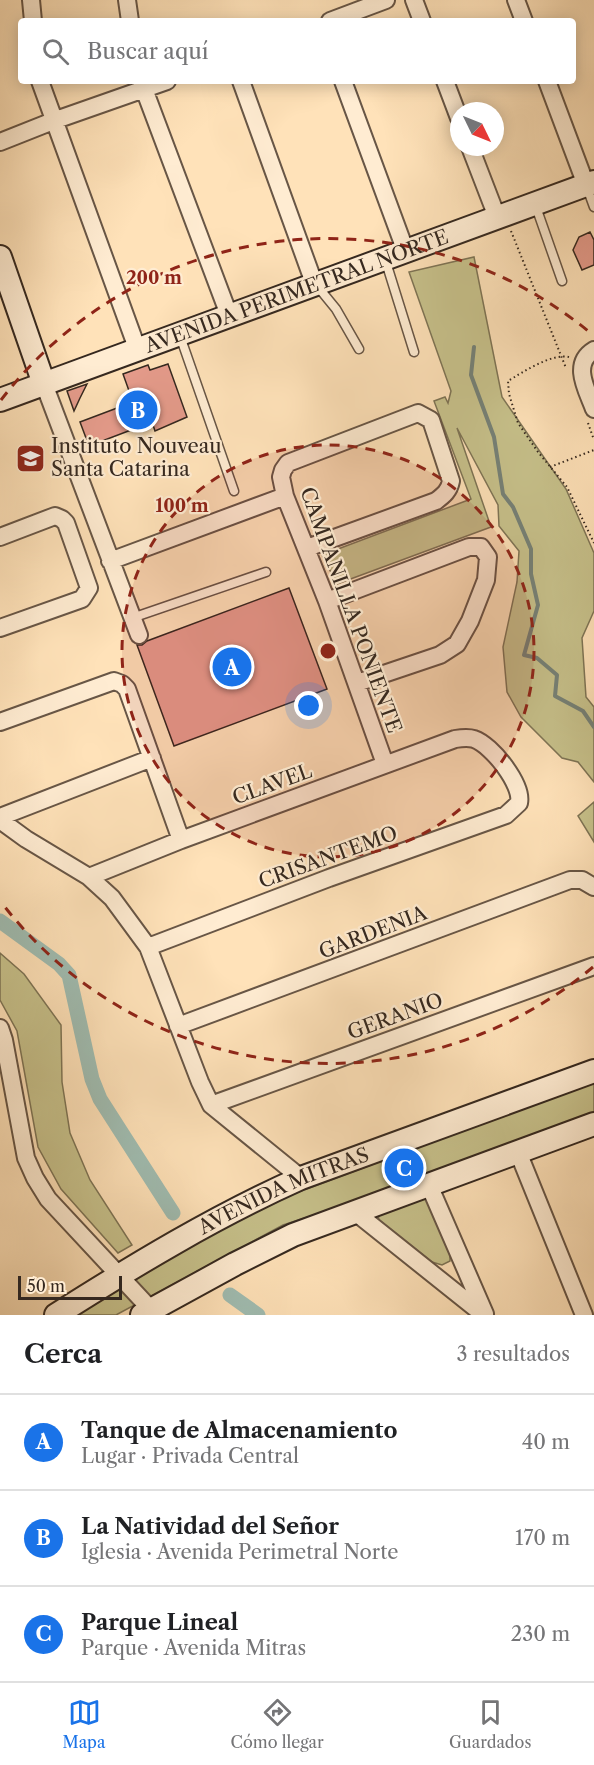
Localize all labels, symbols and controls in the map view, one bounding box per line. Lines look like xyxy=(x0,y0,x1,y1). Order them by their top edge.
search box xyxy=(18,18,576,84)
icon: search xyxy=(39,35,72,68)
text: Buscar aquí xyxy=(87,38,209,65)
north arrow xyxy=(450,102,504,156)
street label: AVENIDA PERIMETRAL NORTE xyxy=(141,224,452,358)
text: 200 m xyxy=(126,267,182,289)
pin: B xyxy=(118,388,158,432)
place label: Instituto Nouveau Santa Catarina xyxy=(51,434,222,481)
school or university icon: Instituto Nouveau Santa Catarina xyxy=(14,442,46,474)
street label: CAMPANILLA PONIENTE xyxy=(295,484,407,736)
text: 100 m xyxy=(155,495,209,517)
centre of rings xyxy=(318,641,338,661)
pin: A xyxy=(212,644,252,690)
your location xyxy=(294,691,323,720)
street label: CLAVEL xyxy=(229,759,315,809)
street label: CRISANTEMO xyxy=(255,821,401,893)
street label: GARDENIA xyxy=(316,900,432,964)
street label: GERANIO xyxy=(344,988,446,1044)
street label: AVENIDA MITRAS xyxy=(193,1142,372,1240)
pin: C xyxy=(384,1146,424,1190)
scale bar xyxy=(18,1273,122,1300)
text: 50 m xyxy=(27,1276,65,1296)
text: Cerca xyxy=(24,1338,102,1370)
text: 3 resultados xyxy=(457,1342,570,1366)
text: Tanque de Almacenamiento xyxy=(81,1417,397,1444)
text: A xyxy=(36,1430,51,1454)
text: 40 m xyxy=(522,1430,570,1454)
text: Lugar · Privada Central xyxy=(81,1444,299,1468)
text: La Natividad del Señor xyxy=(81,1513,339,1540)
text: B xyxy=(36,1526,51,1550)
text: 170 m xyxy=(515,1526,570,1550)
text: Iglesia · Avenida Perimetral Norte xyxy=(81,1540,398,1564)
text: Parque Lineal xyxy=(81,1609,238,1636)
text: C xyxy=(35,1622,52,1646)
text: 230 m xyxy=(511,1622,570,1646)
text: Parque · Avenida Mitras xyxy=(81,1636,306,1660)
tab: Mapa xyxy=(63,1696,105,1752)
tab: Cómo llegar xyxy=(231,1696,324,1752)
tab: Guardados xyxy=(449,1696,531,1752)

